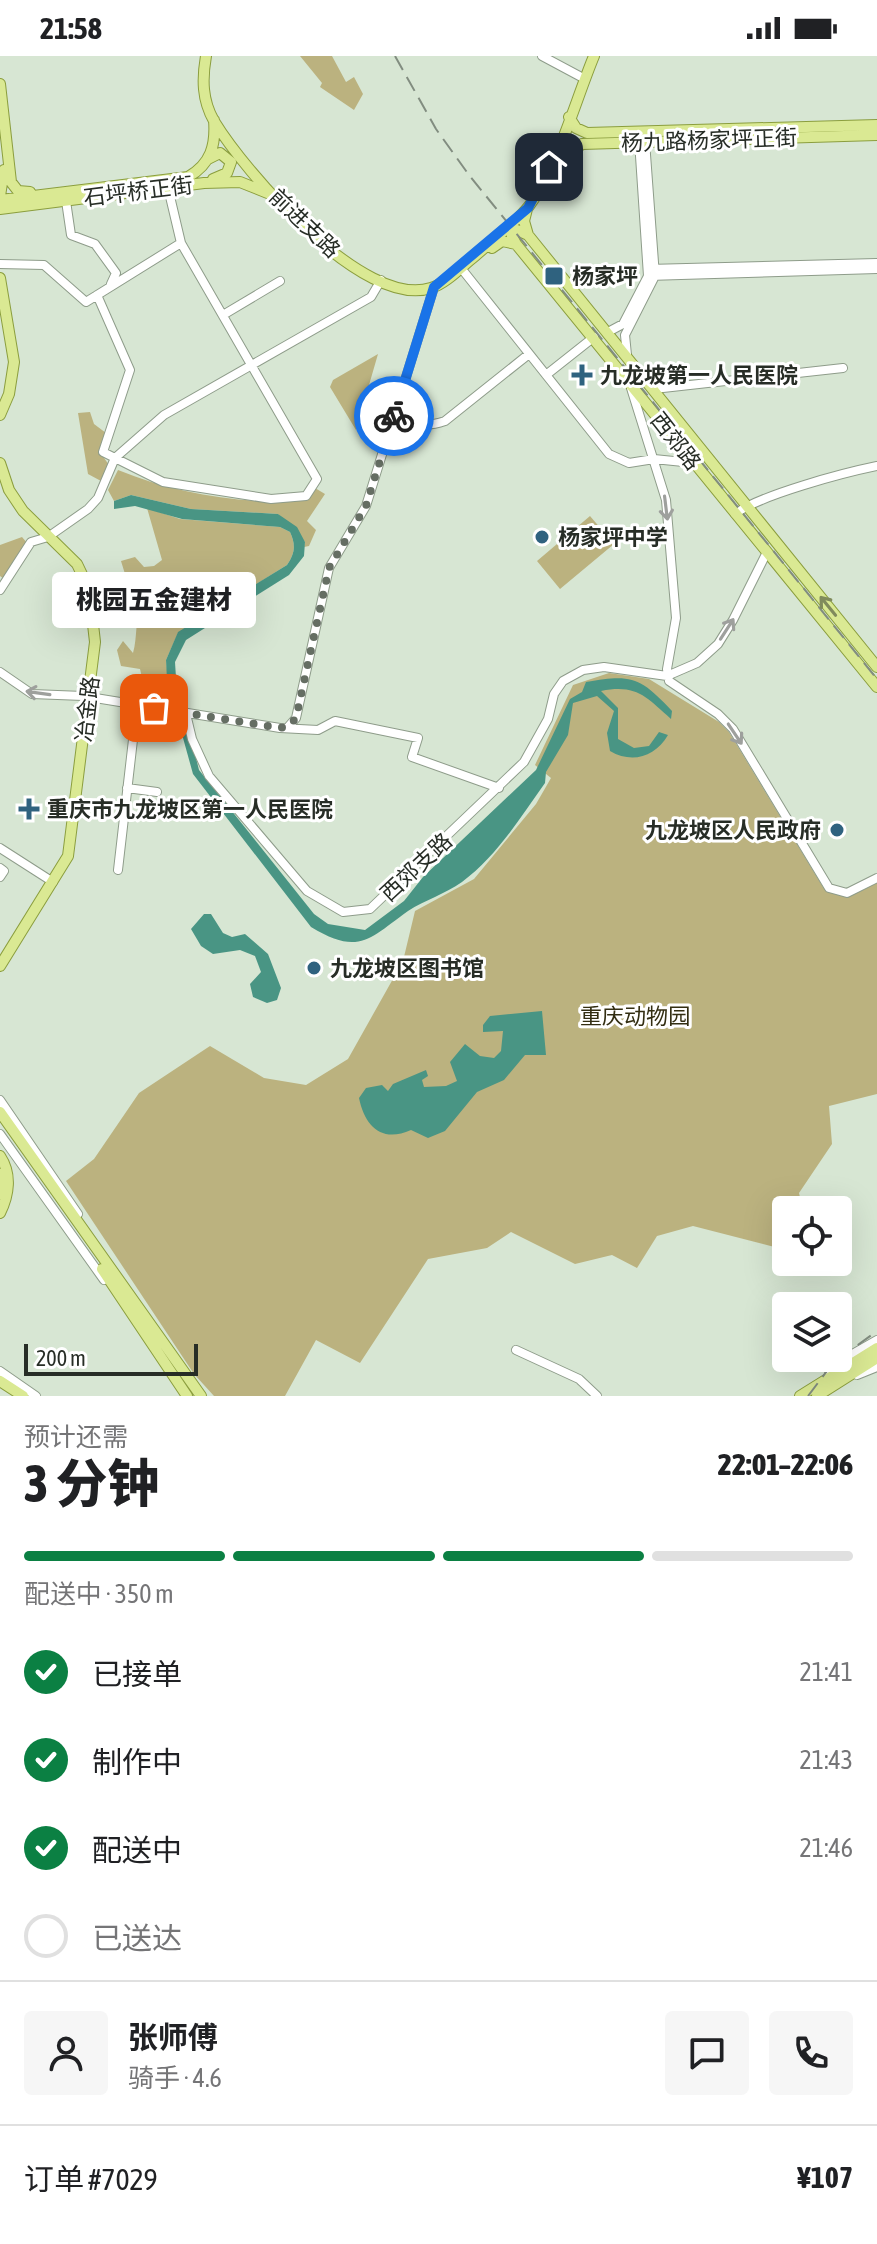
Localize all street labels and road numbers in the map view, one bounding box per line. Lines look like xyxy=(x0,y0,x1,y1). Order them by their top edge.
street label: 杨九路杨家坪正街 xyxy=(621,124,797,156)
street label: 石坪桥正街 xyxy=(82,171,194,211)
street label: 前进支路 xyxy=(264,183,346,263)
street label: 西郊路 xyxy=(645,407,707,475)
street label: 冶金路 xyxy=(70,675,104,743)
street label: 西郊支路 xyxy=(375,827,457,907)

